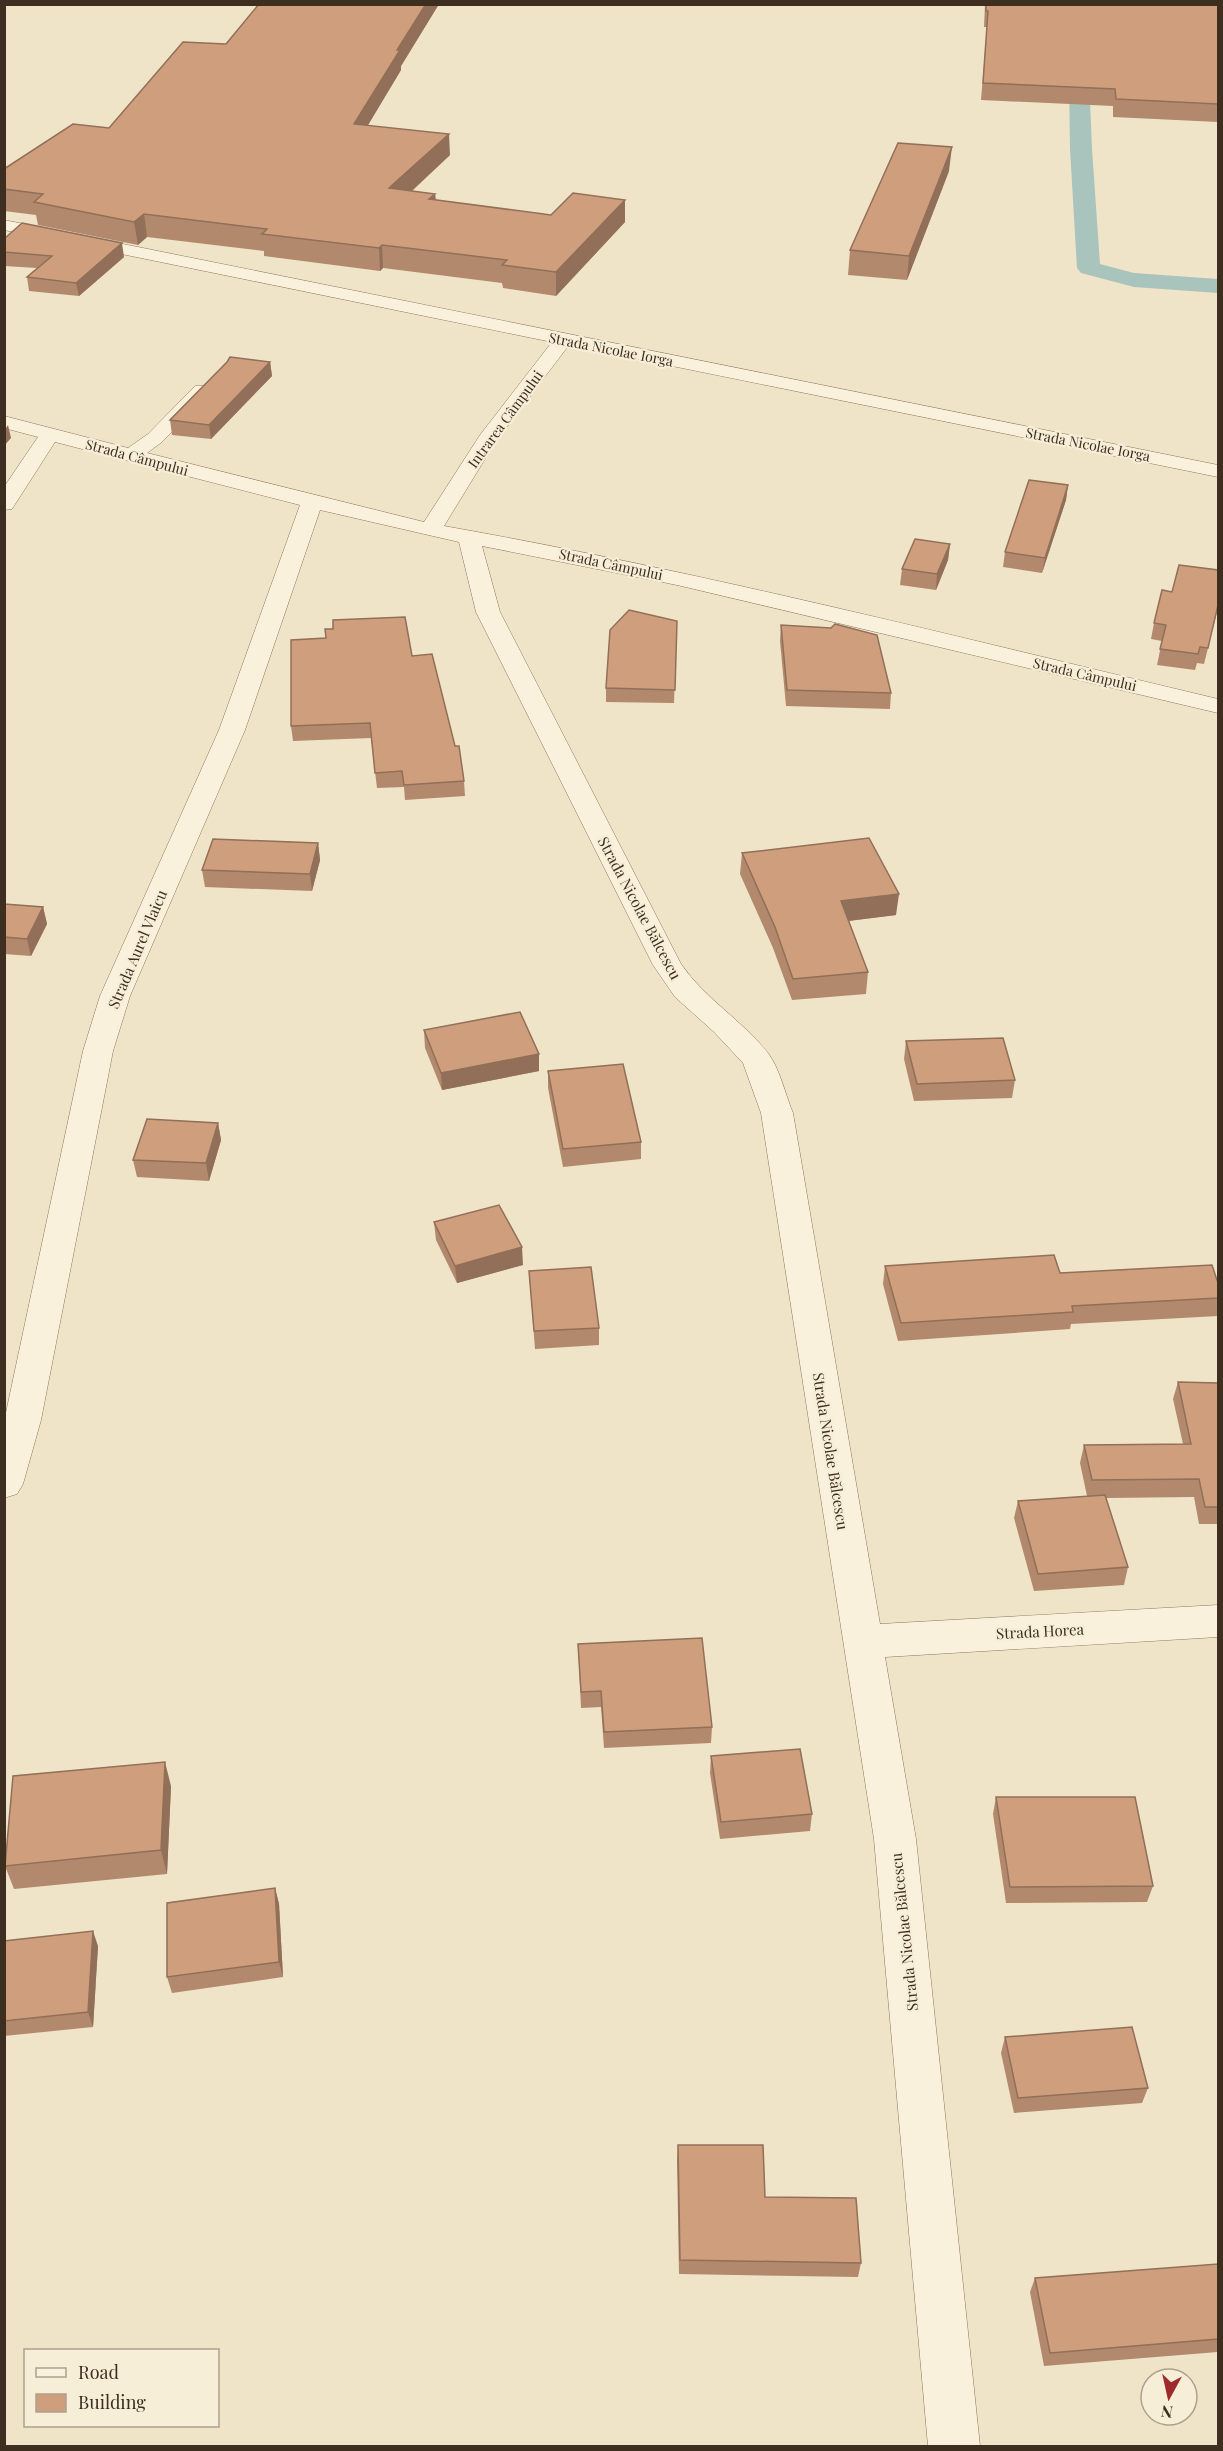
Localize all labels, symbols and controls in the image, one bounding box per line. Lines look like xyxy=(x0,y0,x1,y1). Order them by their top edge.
street label: Strada Nicolae Iorga xyxy=(547,328,675,370)
street label: Intrarea Câmpului xyxy=(463,366,547,472)
street label: Strada Nicolae Iorga xyxy=(1024,423,1152,465)
street label: Strada Câmpului xyxy=(83,434,191,480)
street label: Strada Câmpului xyxy=(557,544,665,584)
street label: Strada Câmpului xyxy=(1031,653,1139,695)
street label: Strada Nicolae Bălcescu xyxy=(594,833,686,983)
street label: Strada Aurel Vlaicu xyxy=(103,886,171,1012)
street label: Strada Nicolae Bălcescu xyxy=(809,1371,853,1531)
street label: Strada Horea xyxy=(996,1619,1085,1643)
street label: Strada Nicolae Bălcescu xyxy=(886,1852,922,2012)
legend xyxy=(24,2349,219,2427)
text: Road xyxy=(78,2360,119,2384)
north arrow xyxy=(1139,2367,1199,2427)
text: Building xyxy=(78,2390,146,2414)
text: N xyxy=(1159,2401,1174,2424)

